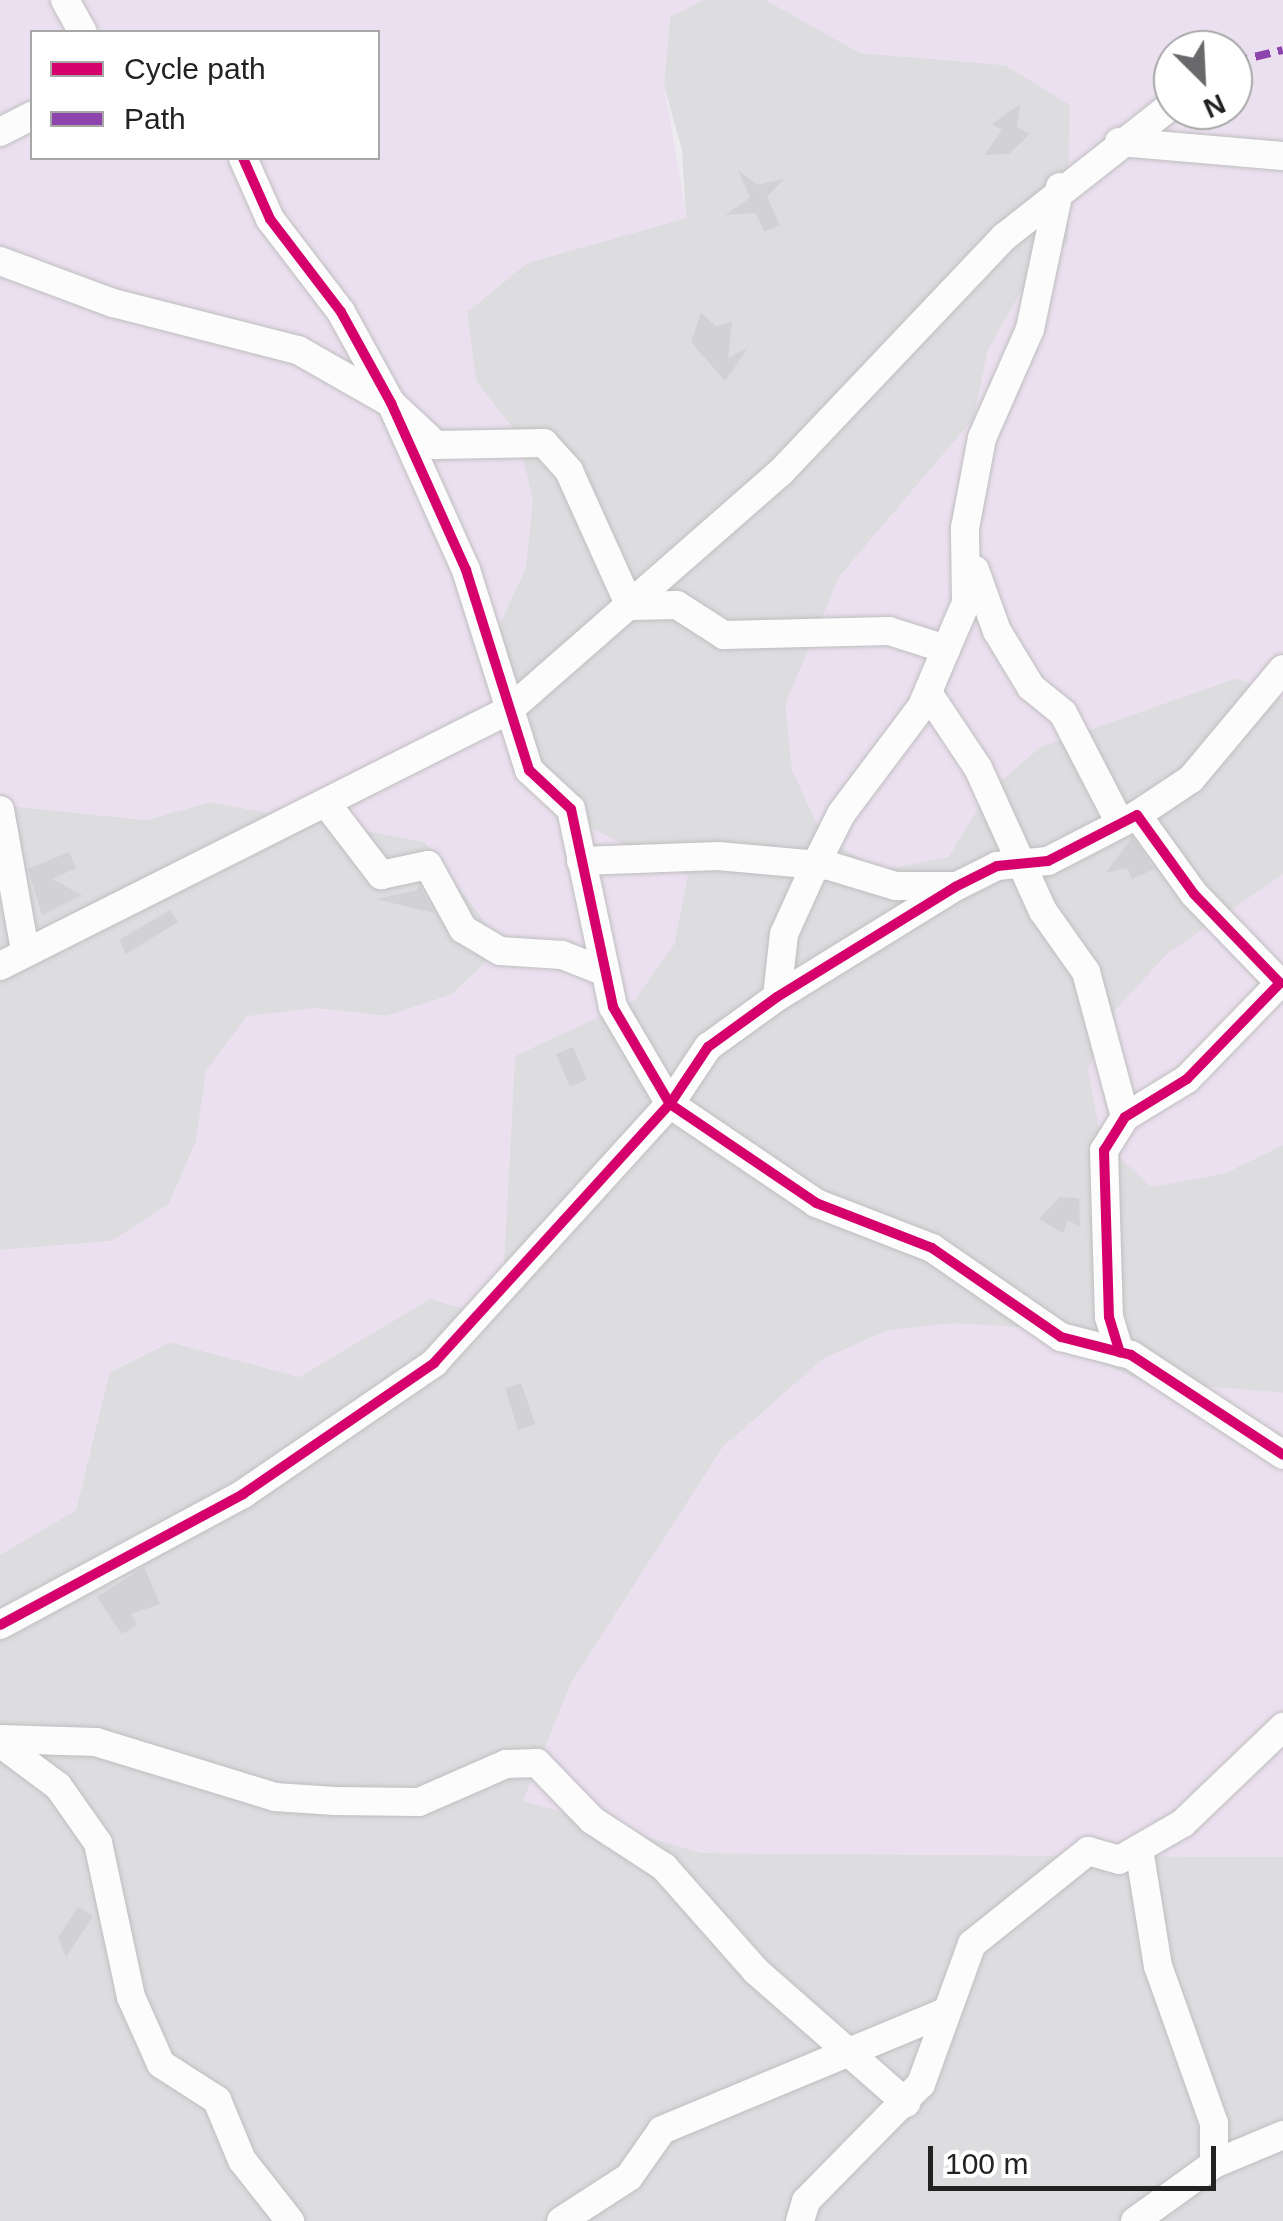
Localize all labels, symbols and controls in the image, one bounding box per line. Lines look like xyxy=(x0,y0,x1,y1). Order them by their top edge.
legend xyxy=(30,30,380,160)
north arrow xyxy=(1153,30,1253,130)
text: Cycle path xyxy=(124,52,266,85)
text: N xyxy=(1199,88,1230,124)
text: Path xyxy=(124,102,186,135)
scale bar xyxy=(933,2126,1220,2188)
text: 100 m xyxy=(945,2147,1028,2180)

